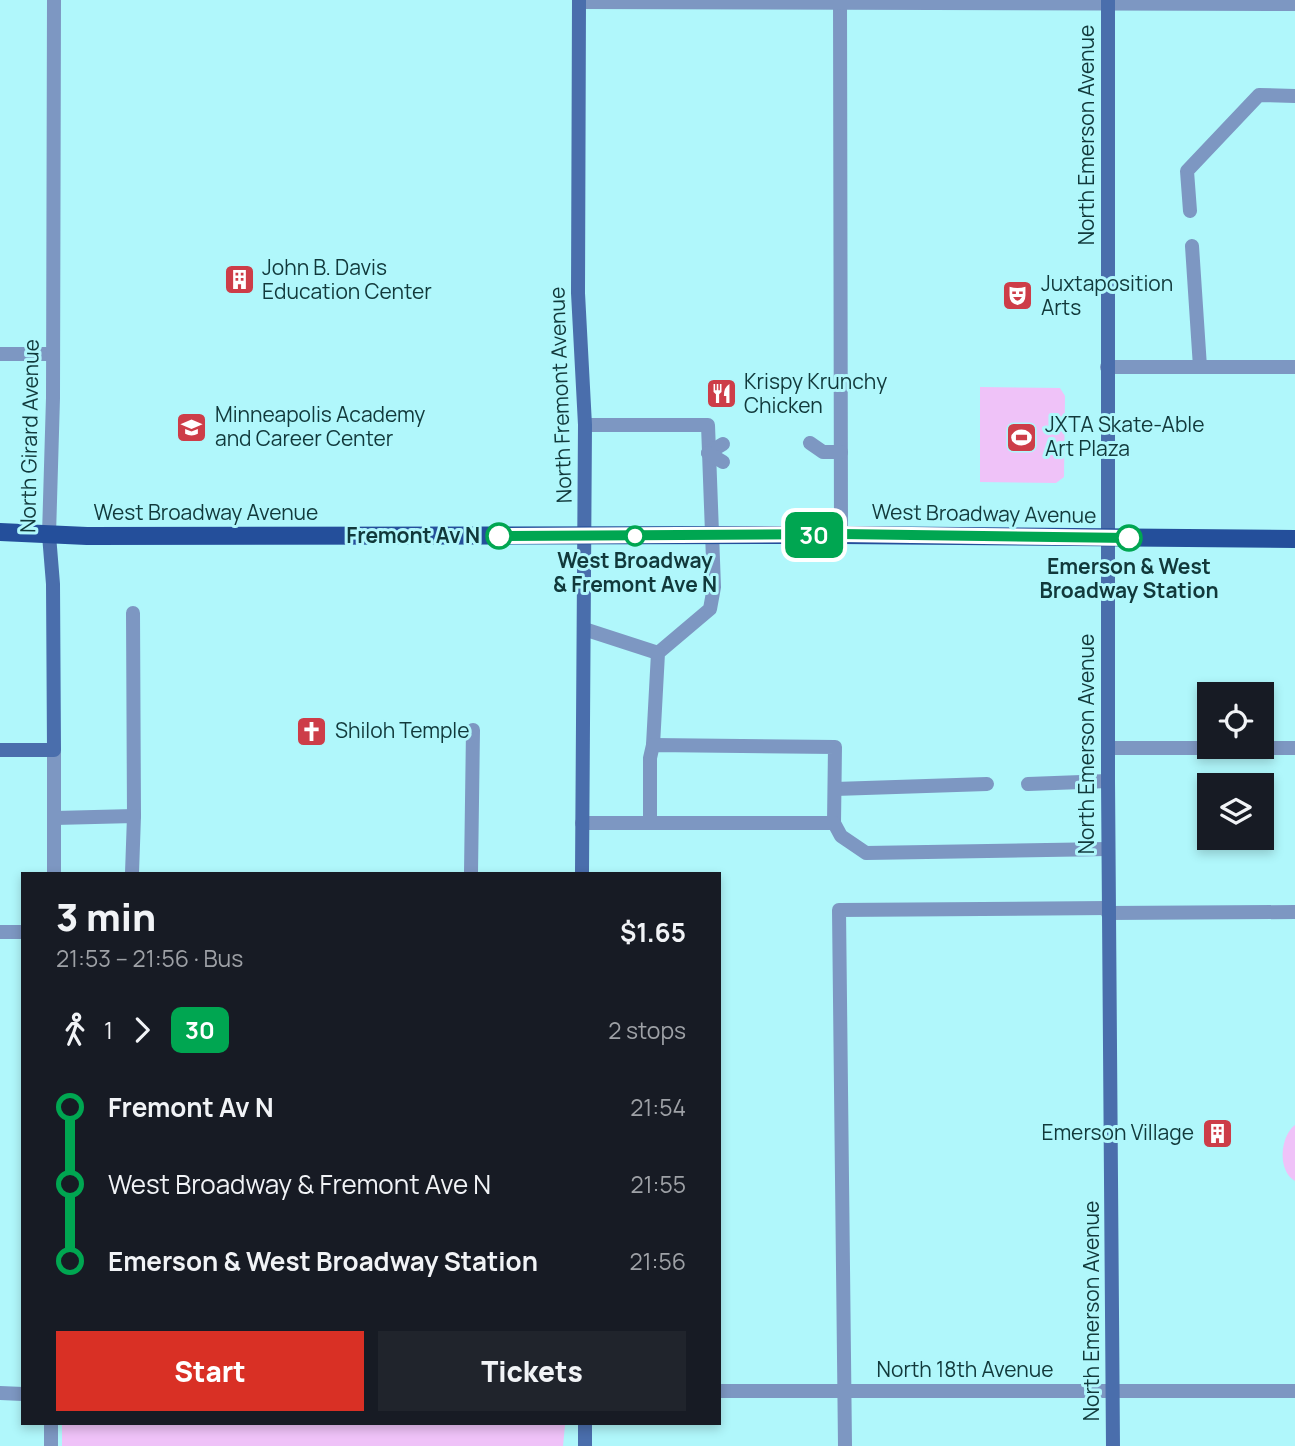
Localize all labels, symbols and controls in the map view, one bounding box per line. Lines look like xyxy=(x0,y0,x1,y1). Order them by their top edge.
street label: North Emerson Avenue xyxy=(1072,25,1100,245)
place label: John B. Davis Education Center xyxy=(262,253,432,305)
building icon: John B. Davis Education Center xyxy=(222,263,256,297)
place label: Juxtaposition Arts xyxy=(1041,269,1173,321)
theatre icon: Juxtaposition Arts xyxy=(1001,279,1035,313)
street label: North Fremont Avenue xyxy=(542,286,578,504)
street label: North Girard Avenue xyxy=(13,339,45,533)
place label: Krispy Krunchy Chicken xyxy=(744,367,887,419)
restaurant icon: Krispy Krunchy Chicken xyxy=(704,377,738,411)
place label: Minneapolis Academy and Career Center xyxy=(215,400,425,452)
school or university icon: Minneapolis Academy and Career Center xyxy=(175,410,209,444)
place label: JXTA Skate-Able Art Plaza xyxy=(1045,410,1205,462)
sports icon: JXTA Skate-Able Art Plaza xyxy=(1005,420,1039,454)
street label: West Broadway Avenue xyxy=(871,497,1097,529)
street label: West Broadway Avenue xyxy=(94,498,318,526)
line badge: 30 xyxy=(782,512,846,558)
text: 30 xyxy=(799,518,829,551)
place label: Fremont Av N xyxy=(346,521,480,549)
marker: Fremont Av N xyxy=(486,523,512,549)
marker: Emerson & West Broadway Station xyxy=(1116,525,1142,551)
marker: West Broadway & Fremont Ave N xyxy=(625,526,645,546)
place label: West Broadway & Fremont Ave N xyxy=(553,546,717,598)
place label: Emerson & West Broadway Station xyxy=(1039,552,1219,604)
street label: North Emerson Avenue xyxy=(1072,634,1100,854)
map controls xyxy=(1197,682,1274,850)
button: locate xyxy=(1197,682,1274,759)
church icon: Shiloh Temple xyxy=(295,714,329,748)
place label: Shiloh Temple xyxy=(335,716,470,744)
button: layers xyxy=(1197,773,1274,850)
text: 3 min xyxy=(56,890,156,942)
text: $1.65 xyxy=(620,914,686,950)
text: 21:53 – 21:56 · Bus xyxy=(56,942,243,974)
icon: walk xyxy=(56,1011,94,1049)
icon: forward xyxy=(123,1011,161,1049)
text: 30 xyxy=(185,1013,215,1046)
text: 1 xyxy=(104,1014,113,1046)
text: 2 stops xyxy=(608,1014,686,1046)
text: Fremont Av N xyxy=(108,1089,274,1125)
text: 21:54 xyxy=(630,1091,686,1123)
building icon: Emerson Village xyxy=(1200,1116,1234,1150)
place label: Emerson Village xyxy=(1041,1118,1194,1146)
text: West Broadway & Fremont Ave N xyxy=(108,1166,491,1202)
text: 21:55 xyxy=(630,1168,686,1200)
street label: North Emerson Avenue xyxy=(1077,1201,1105,1421)
text: Emerson & West Broadway Station xyxy=(108,1243,538,1279)
text: 21:56 xyxy=(629,1245,686,1277)
button: Start xyxy=(56,1331,364,1411)
button: Tickets xyxy=(378,1331,686,1411)
street label: North 18th Avenue xyxy=(877,1355,1053,1383)

